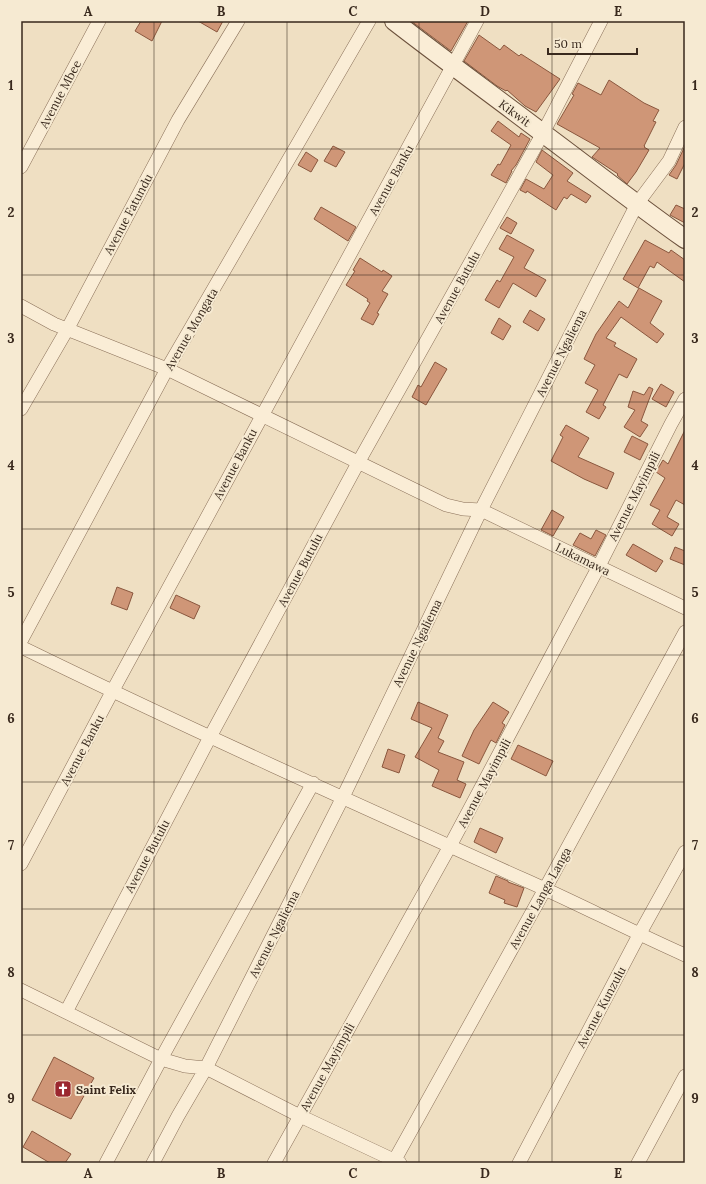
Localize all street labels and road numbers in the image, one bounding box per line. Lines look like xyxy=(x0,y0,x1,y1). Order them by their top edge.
street label: Avenue Mbee xyxy=(35,57,84,131)
street label: Kikwit xyxy=(496,96,534,130)
street label: Avenue Banku xyxy=(365,142,417,219)
street label: Avenue Fatundu xyxy=(100,171,156,258)
street label: Avenue Butulu xyxy=(430,248,483,327)
street label: Avenue Mongata xyxy=(161,285,221,374)
street label: Avenue Ngaliema xyxy=(532,307,589,400)
street label: Avenue Banku xyxy=(209,426,260,503)
street label: Avenue Mayimpili xyxy=(604,449,663,544)
street label: Avenue Butulu xyxy=(274,531,326,610)
street label: Lukamawa xyxy=(553,539,613,579)
street label: Avenue Ngaliema xyxy=(389,597,445,690)
street label: Avenue Banku xyxy=(56,712,107,789)
street label: Avenue Mayimpili xyxy=(454,736,514,831)
street label: Avenue Butulu xyxy=(121,817,173,896)
street label: Avenue Langa Langa xyxy=(505,844,574,952)
street label: Avenue Ngaliema xyxy=(245,888,302,981)
street label: Avenue Kunzulu xyxy=(573,964,629,1051)
street label: Avenue Mayimpili xyxy=(296,1020,357,1115)

